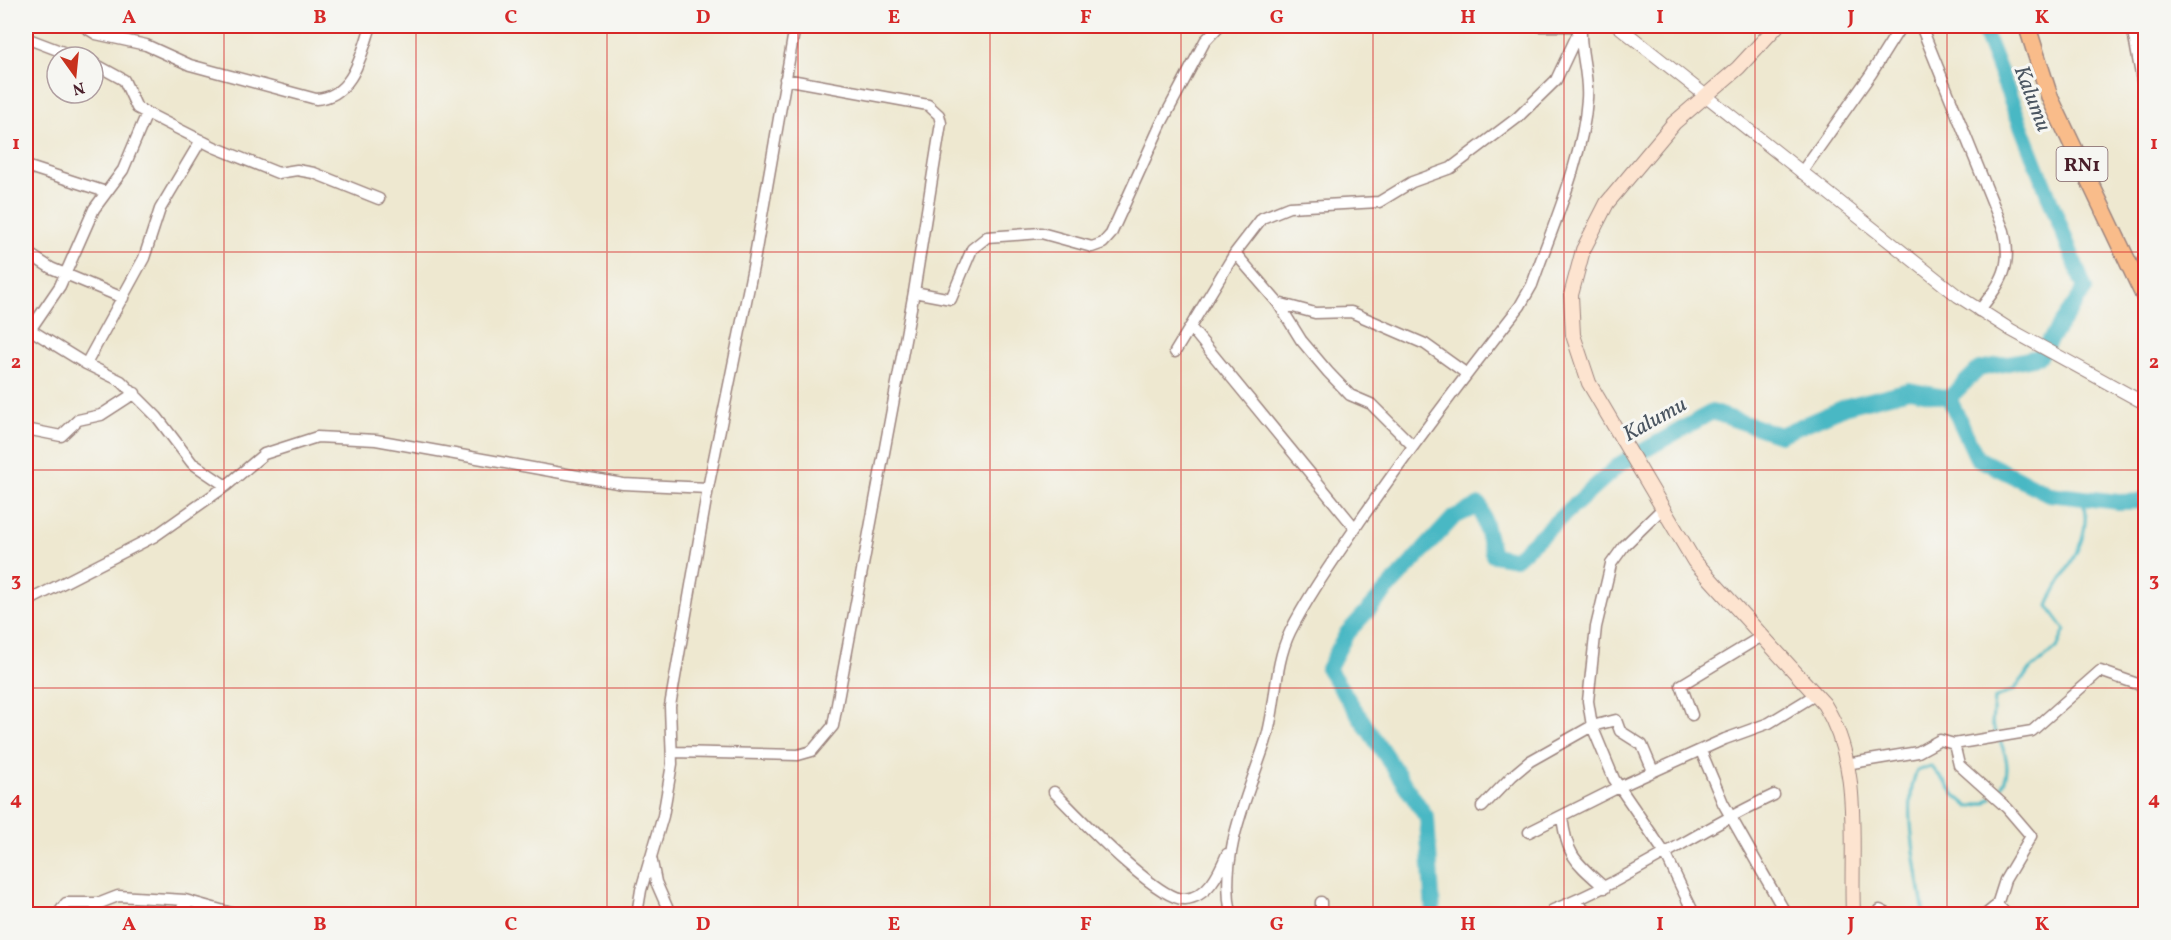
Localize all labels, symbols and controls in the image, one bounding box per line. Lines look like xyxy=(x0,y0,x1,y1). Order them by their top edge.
text: A xyxy=(122,4,136,32)
text: B xyxy=(313,4,327,32)
text: C xyxy=(505,4,518,32)
text: D xyxy=(696,4,710,32)
text: E xyxy=(888,4,900,32)
text: F xyxy=(1080,4,1092,32)
text: G xyxy=(1270,4,1284,32)
text: H xyxy=(1460,4,1476,32)
text: I xyxy=(1656,4,1664,32)
text: J xyxy=(1846,4,1855,32)
text: K xyxy=(2035,4,2050,32)
north arrow xyxy=(45,45,105,105)
water label: Kalumu xyxy=(2005,61,2058,137)
text: N xyxy=(70,75,87,100)
text: 1 xyxy=(12,130,20,158)
text: 1 xyxy=(2150,130,2158,158)
road number: RN1 xyxy=(2056,147,2108,181)
text: 2 xyxy=(11,349,21,377)
text: 2 xyxy=(2149,349,2159,377)
water label: Kalumu xyxy=(1618,390,1693,450)
text: 3 xyxy=(11,567,21,595)
text: 3 xyxy=(2149,567,2159,595)
text: 4 xyxy=(10,786,22,814)
text: 4 xyxy=(2148,786,2160,814)
text: A xyxy=(122,911,136,939)
text: B xyxy=(313,911,327,939)
text: C xyxy=(505,911,518,939)
text: D xyxy=(696,911,710,939)
text: E xyxy=(888,911,900,939)
text: F xyxy=(1080,911,1092,939)
text: G xyxy=(1270,911,1284,939)
text: H xyxy=(1460,911,1476,939)
text: I xyxy=(1656,911,1664,939)
text: J xyxy=(1846,911,1855,939)
text: K xyxy=(2035,911,2050,939)

